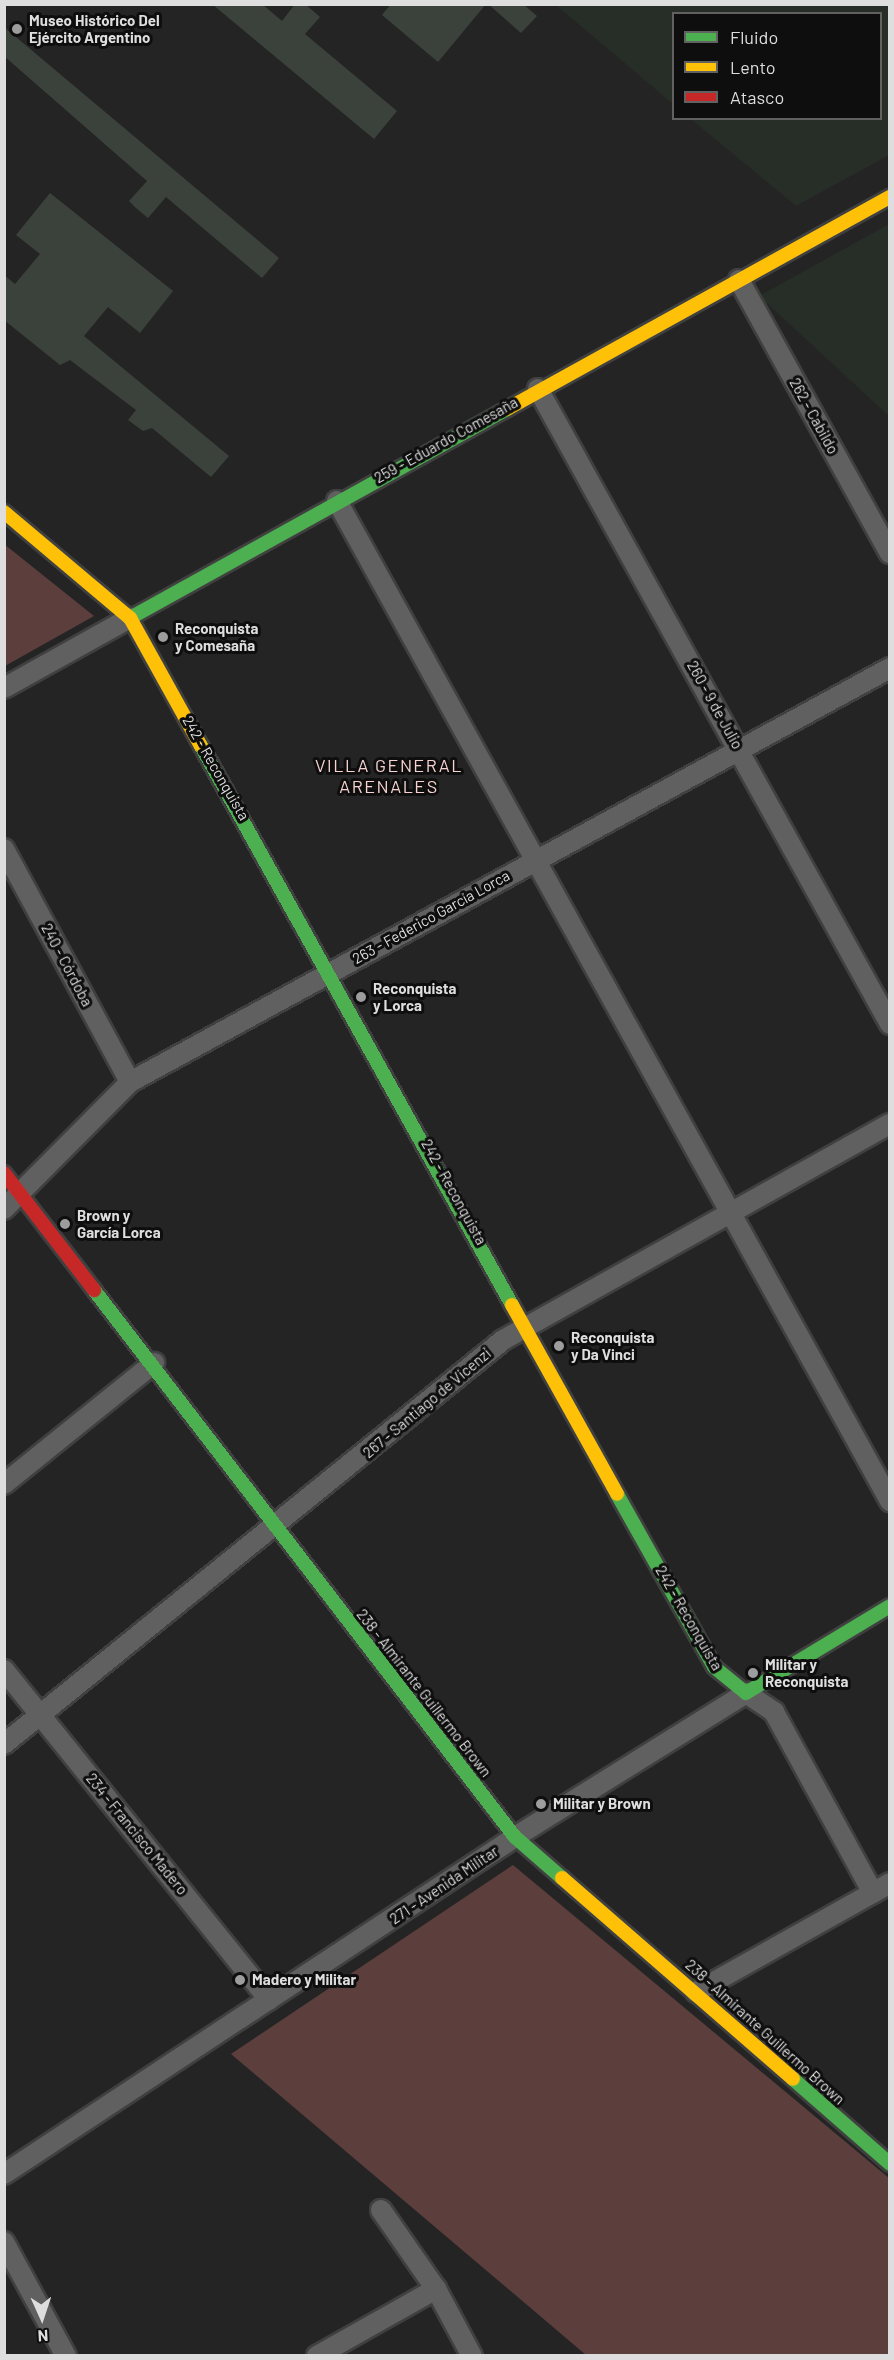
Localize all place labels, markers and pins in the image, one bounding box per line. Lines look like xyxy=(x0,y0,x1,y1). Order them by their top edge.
place label: Museo Histórico Del Ejército Argentino xyxy=(29,11,160,46)
marker: Museo Histórico Del Ejército Argentino xyxy=(10,22,24,36)
place label: Reconquista y Comesaña xyxy=(175,619,258,654)
marker: Reconquista y Comesaña xyxy=(156,630,170,644)
place label: Reconquista y Lorca xyxy=(373,979,456,1014)
marker: Reconquista y Lorca xyxy=(354,990,368,1004)
place label: Brown y García Lorca xyxy=(77,1206,161,1241)
marker: Brown y García Lorca xyxy=(58,1217,72,1231)
place label: Reconquista y Da Vinci xyxy=(571,1328,654,1363)
marker: Reconquista y Da Vinci xyxy=(552,1339,566,1353)
place label: Militar y Reconquista xyxy=(765,1655,848,1690)
marker: Militar y Reconquista xyxy=(746,1666,760,1680)
place label: Militar y Brown xyxy=(553,1795,651,1813)
marker: Militar y Brown xyxy=(534,1797,548,1811)
place label: Madero y Militar xyxy=(252,1971,356,1989)
marker: Madero y Militar xyxy=(233,1973,247,1987)

